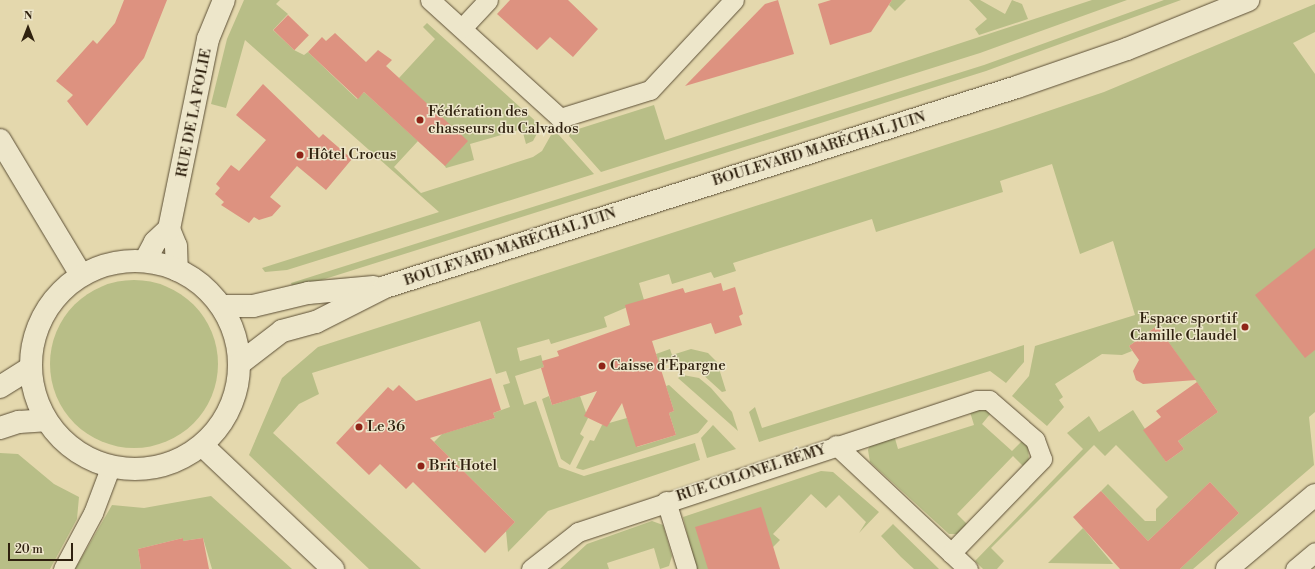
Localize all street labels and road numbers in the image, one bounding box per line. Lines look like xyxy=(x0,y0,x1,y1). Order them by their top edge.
street label: RUE DE LA FOLIE xyxy=(173,47,215,179)
street label: BOULEVARD MARÉCHAL JUIN xyxy=(710,108,928,190)
street label: BOULEVARD MARÉCHAL JUIN xyxy=(402,204,618,290)
street label: RUE COLONEL RÉMY xyxy=(674,440,828,506)

